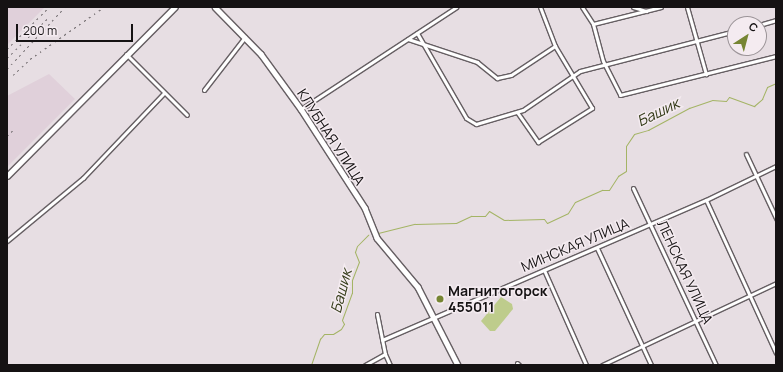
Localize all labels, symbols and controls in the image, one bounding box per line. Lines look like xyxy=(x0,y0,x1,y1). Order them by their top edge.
scale bar xyxy=(18,16,135,42)
north arrow xyxy=(727,16,767,56)
text: С xyxy=(746,18,761,35)
text: 200 m xyxy=(23,22,57,39)
street label: КЛУБНАЯ УЛИЦА xyxy=(294,86,368,188)
water label: Башик xyxy=(634,94,682,130)
street label: МИНСКАЯ УЛИЦА xyxy=(518,215,632,275)
street label: ЛЕНСКАЯ УЛИЦА xyxy=(654,218,716,326)
water label: Башик xyxy=(327,267,355,315)
place label: Магнитогорск 455011 xyxy=(448,283,547,316)
marker: Магнитогорск 455011 xyxy=(435,294,445,304)

